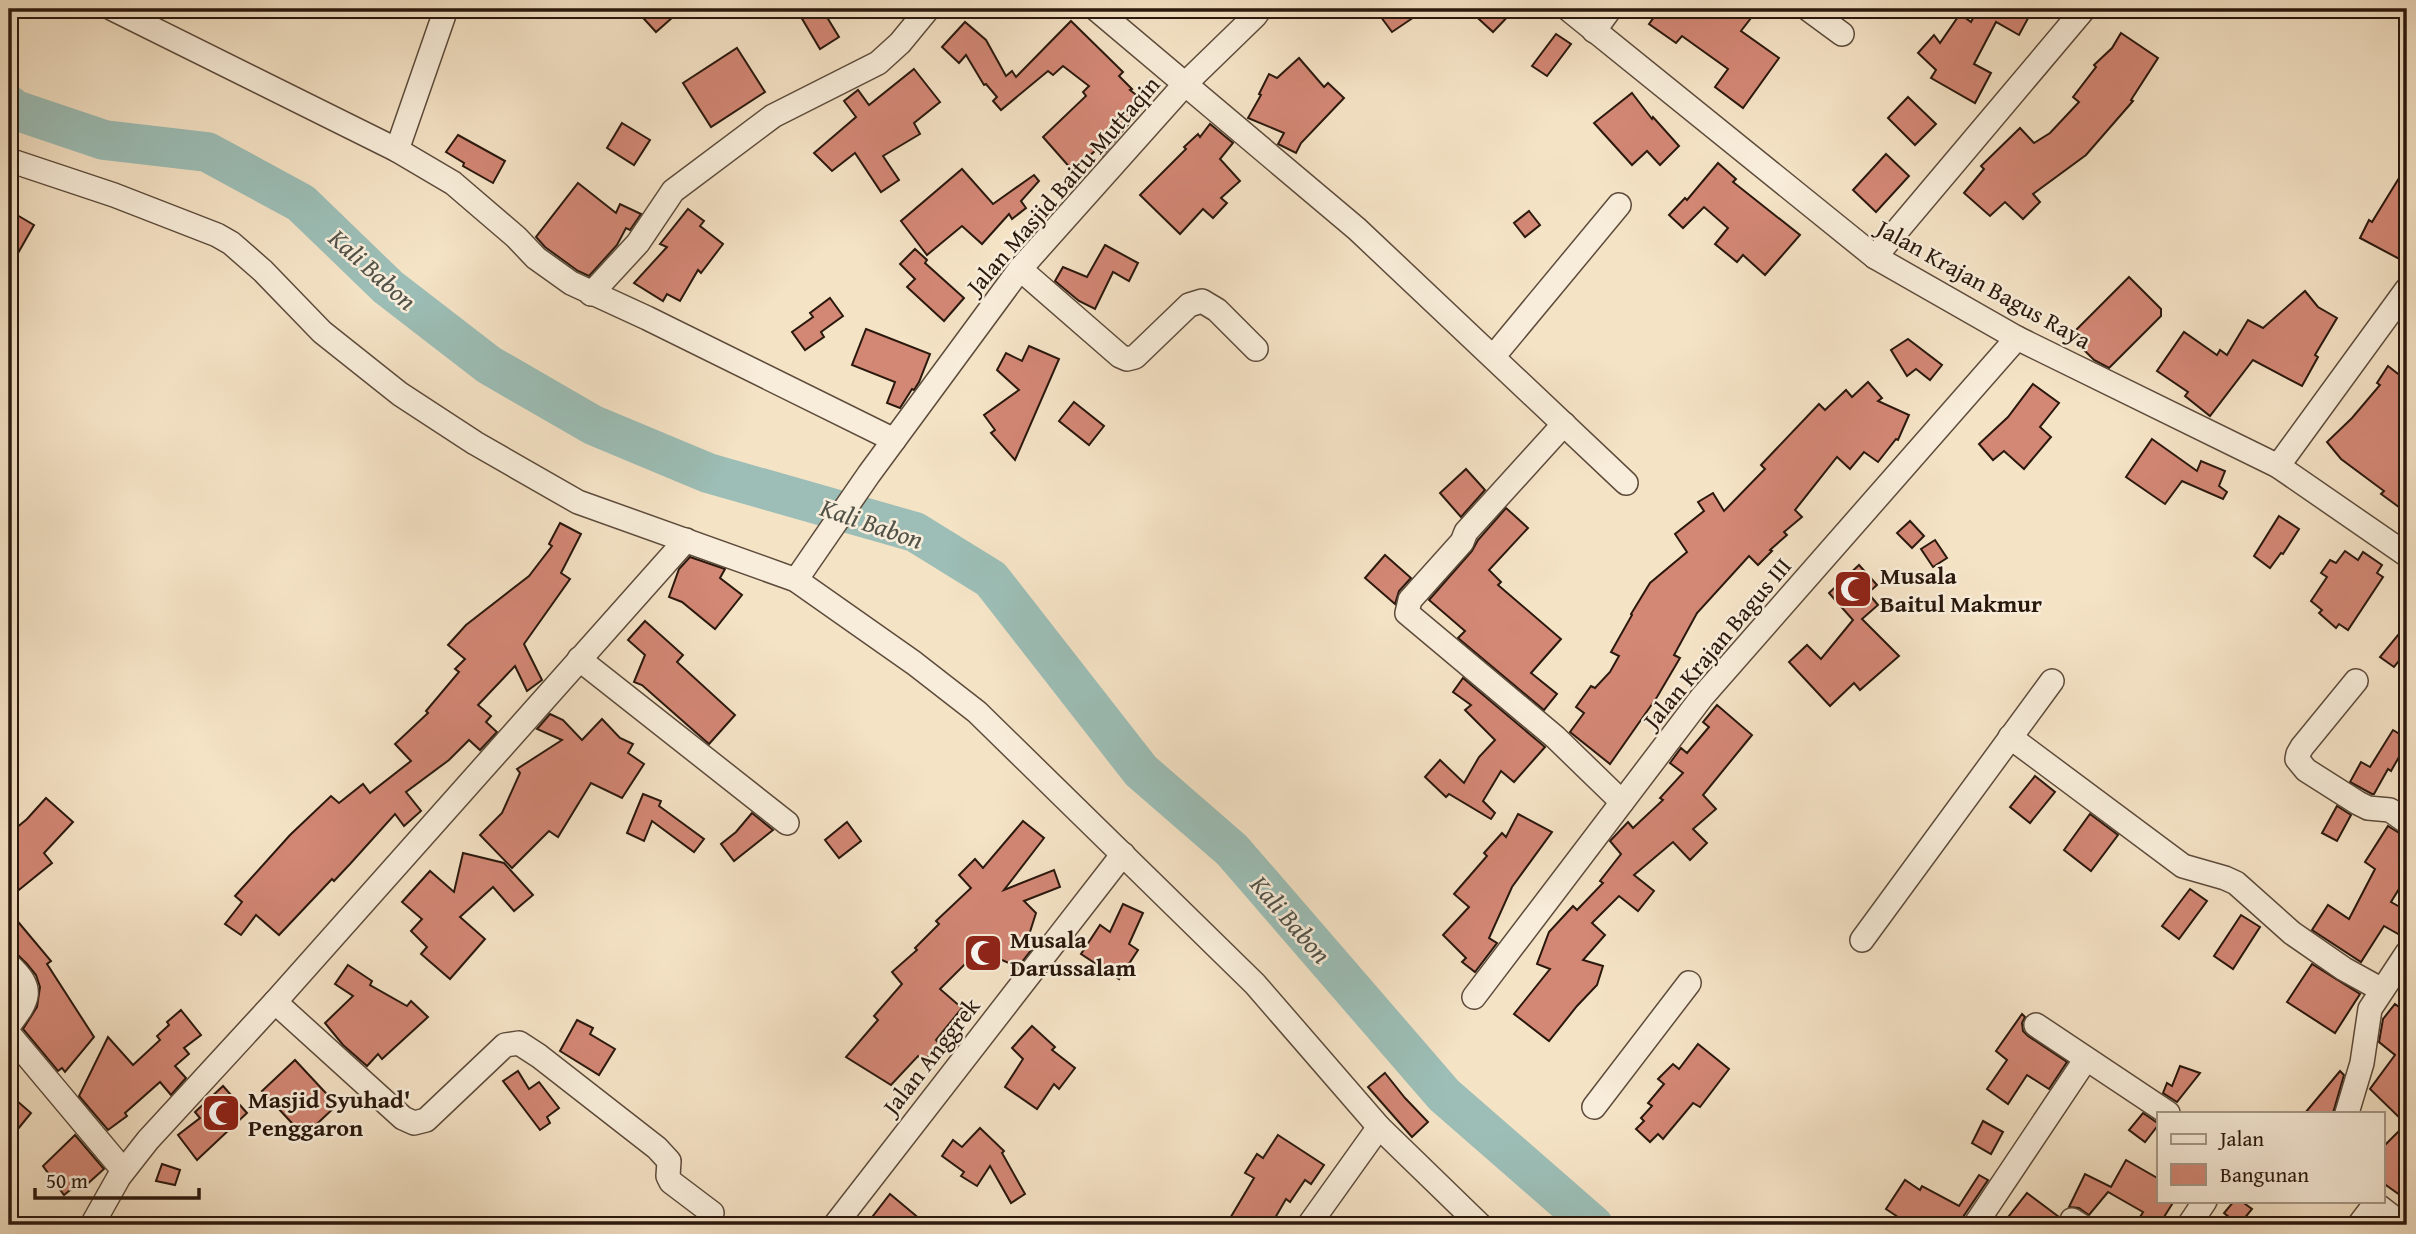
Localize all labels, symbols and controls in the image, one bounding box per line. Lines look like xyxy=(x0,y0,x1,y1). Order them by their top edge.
street label: Jalan Masjid Baitu Muttaqin xyxy=(956,68,1168,304)
street label: Jalan Krajan Bagus Raya xyxy=(1868,209,2098,358)
water label: Kali Babon xyxy=(320,218,426,319)
water label: Kali Babon xyxy=(814,487,929,559)
street label: Jalan Krajan Bagus III xyxy=(1633,550,1799,739)
place label: Musala Baitul Makmur xyxy=(1880,558,2042,621)
mosque icon: Musala Baitul Makmur xyxy=(1832,568,1874,610)
water label: Kali Babon xyxy=(1241,865,1341,972)
place label: Musala Darussalam xyxy=(1010,922,1136,985)
mosque icon: Musala Darussalam xyxy=(962,932,1004,974)
street label: Jalan Anggrek xyxy=(872,989,989,1125)
place label: Masjid Syuhad' Penggaron xyxy=(248,1082,411,1145)
mosque icon: Masjid Syuhad' Penggaron xyxy=(200,1092,242,1134)
legend xyxy=(2157,1112,2384,1202)
text: Jalan xyxy=(2217,1123,2264,1154)
scale bar xyxy=(35,1157,200,1201)
text: Bangunan xyxy=(2220,1159,2309,1190)
text: 50 m xyxy=(46,1165,88,1196)

